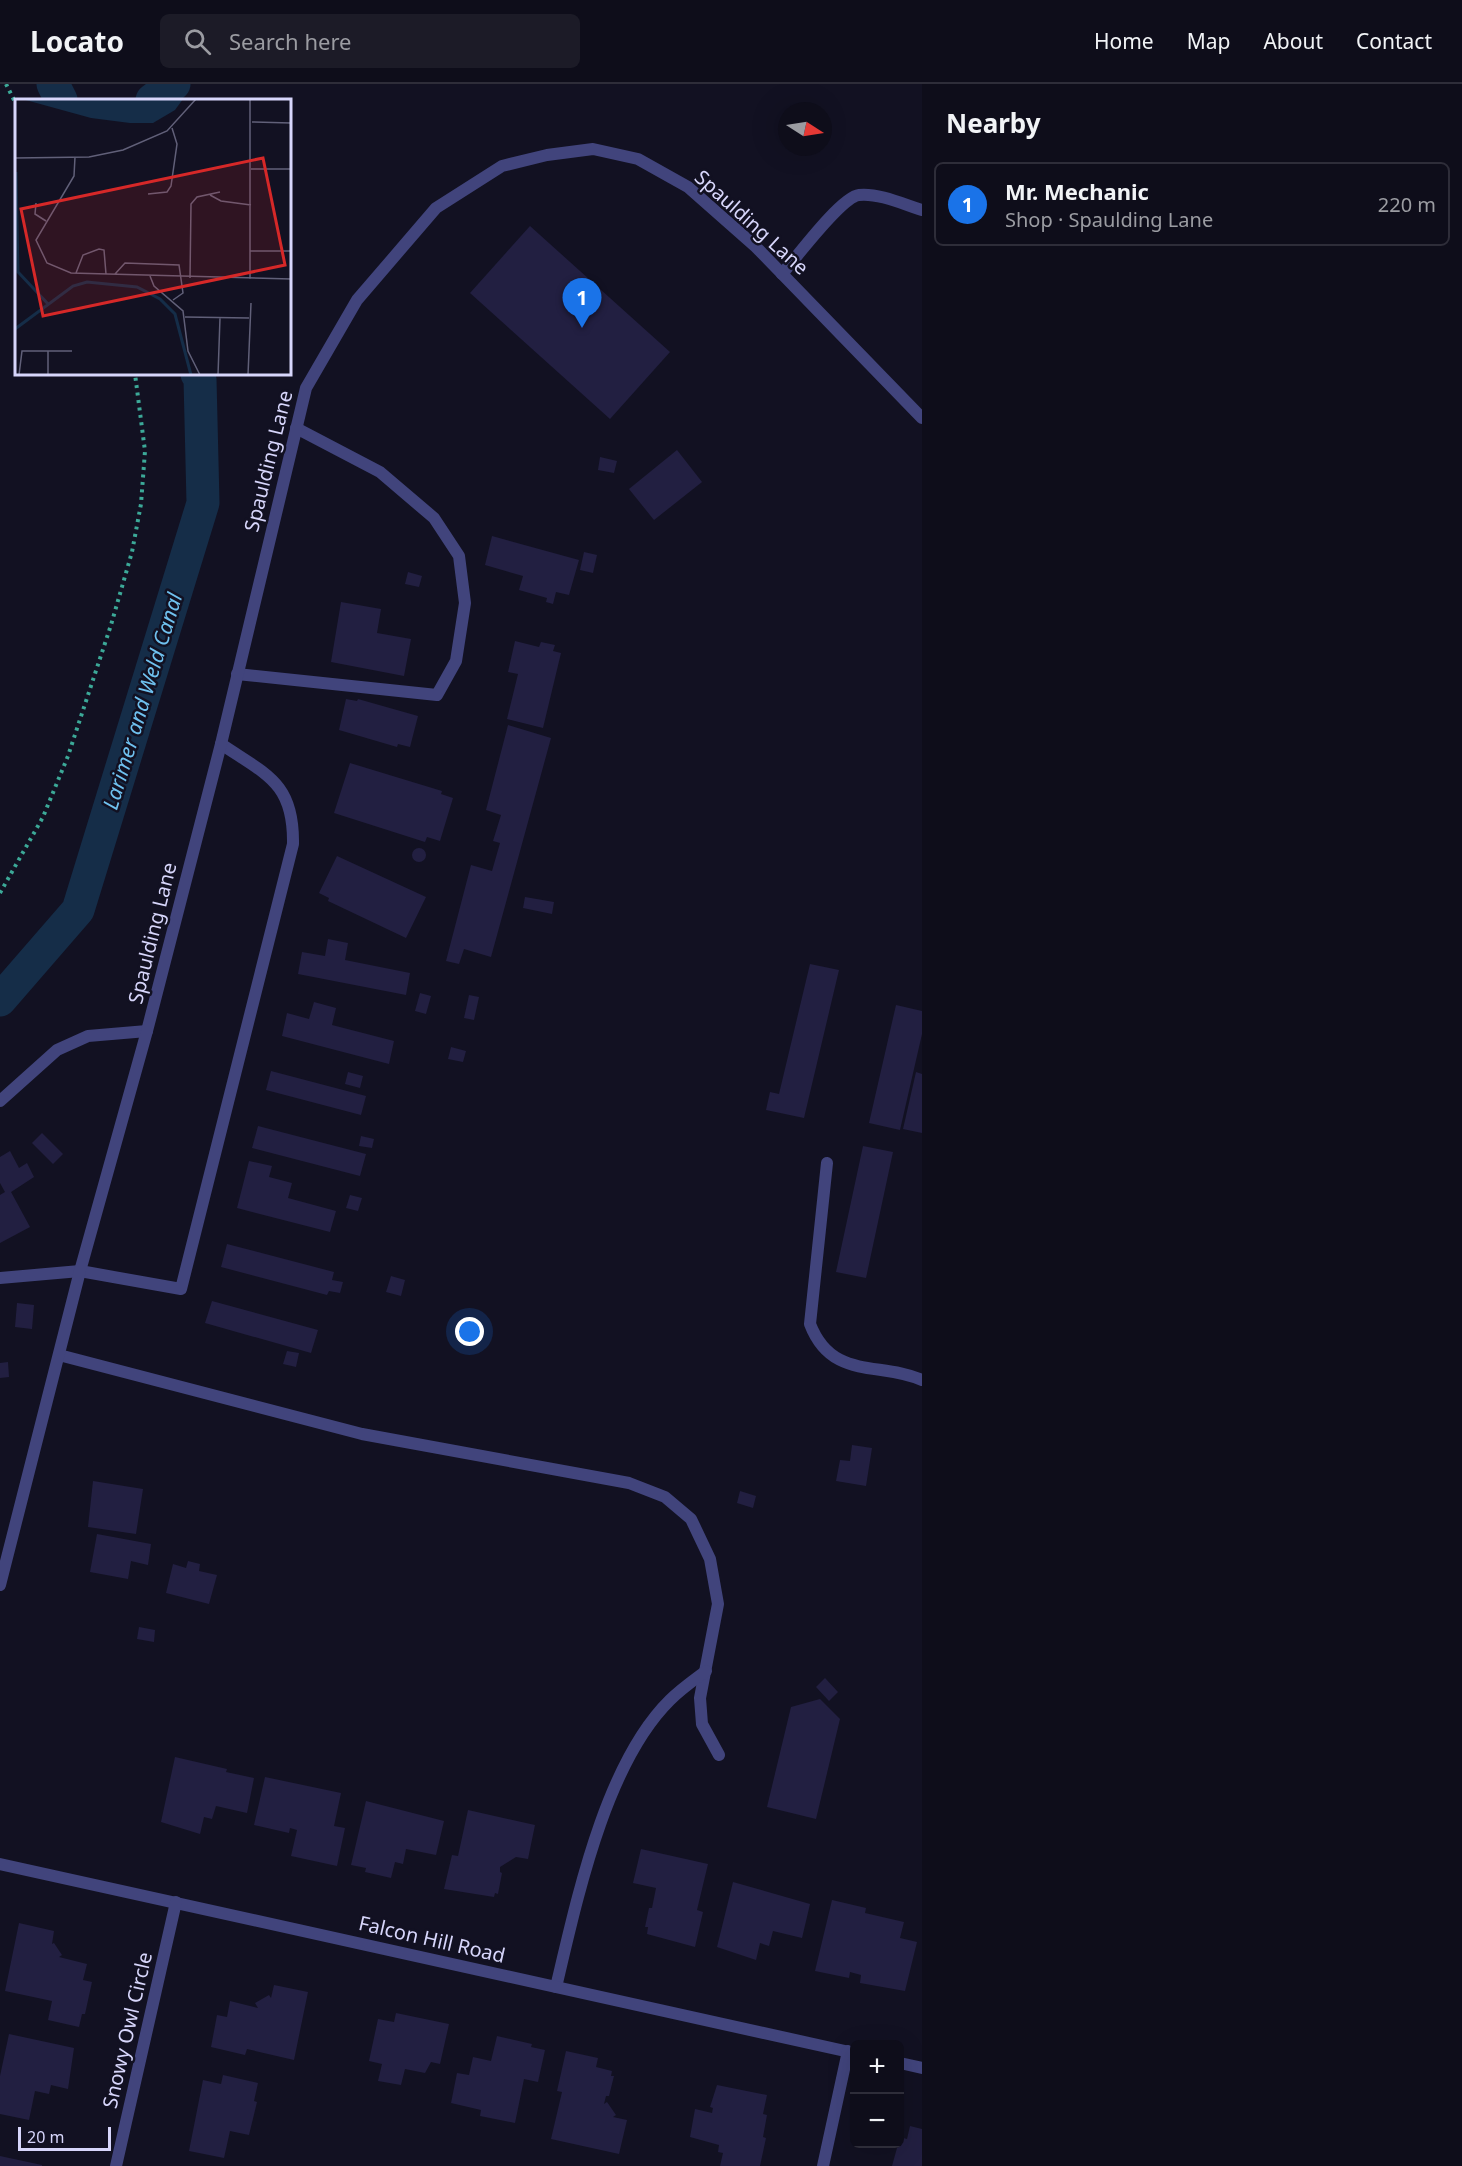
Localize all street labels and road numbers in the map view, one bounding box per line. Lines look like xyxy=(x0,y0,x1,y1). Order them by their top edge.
street label: Spaulding Lane xyxy=(689,164,815,280)
street label: Spaulding Lane xyxy=(237,388,299,534)
street label: Spaulding Lane xyxy=(121,860,183,1006)
street label: Falcon Hill Road xyxy=(356,1909,508,1969)
street label: Snowy Owl Circle xyxy=(96,1949,158,2111)

